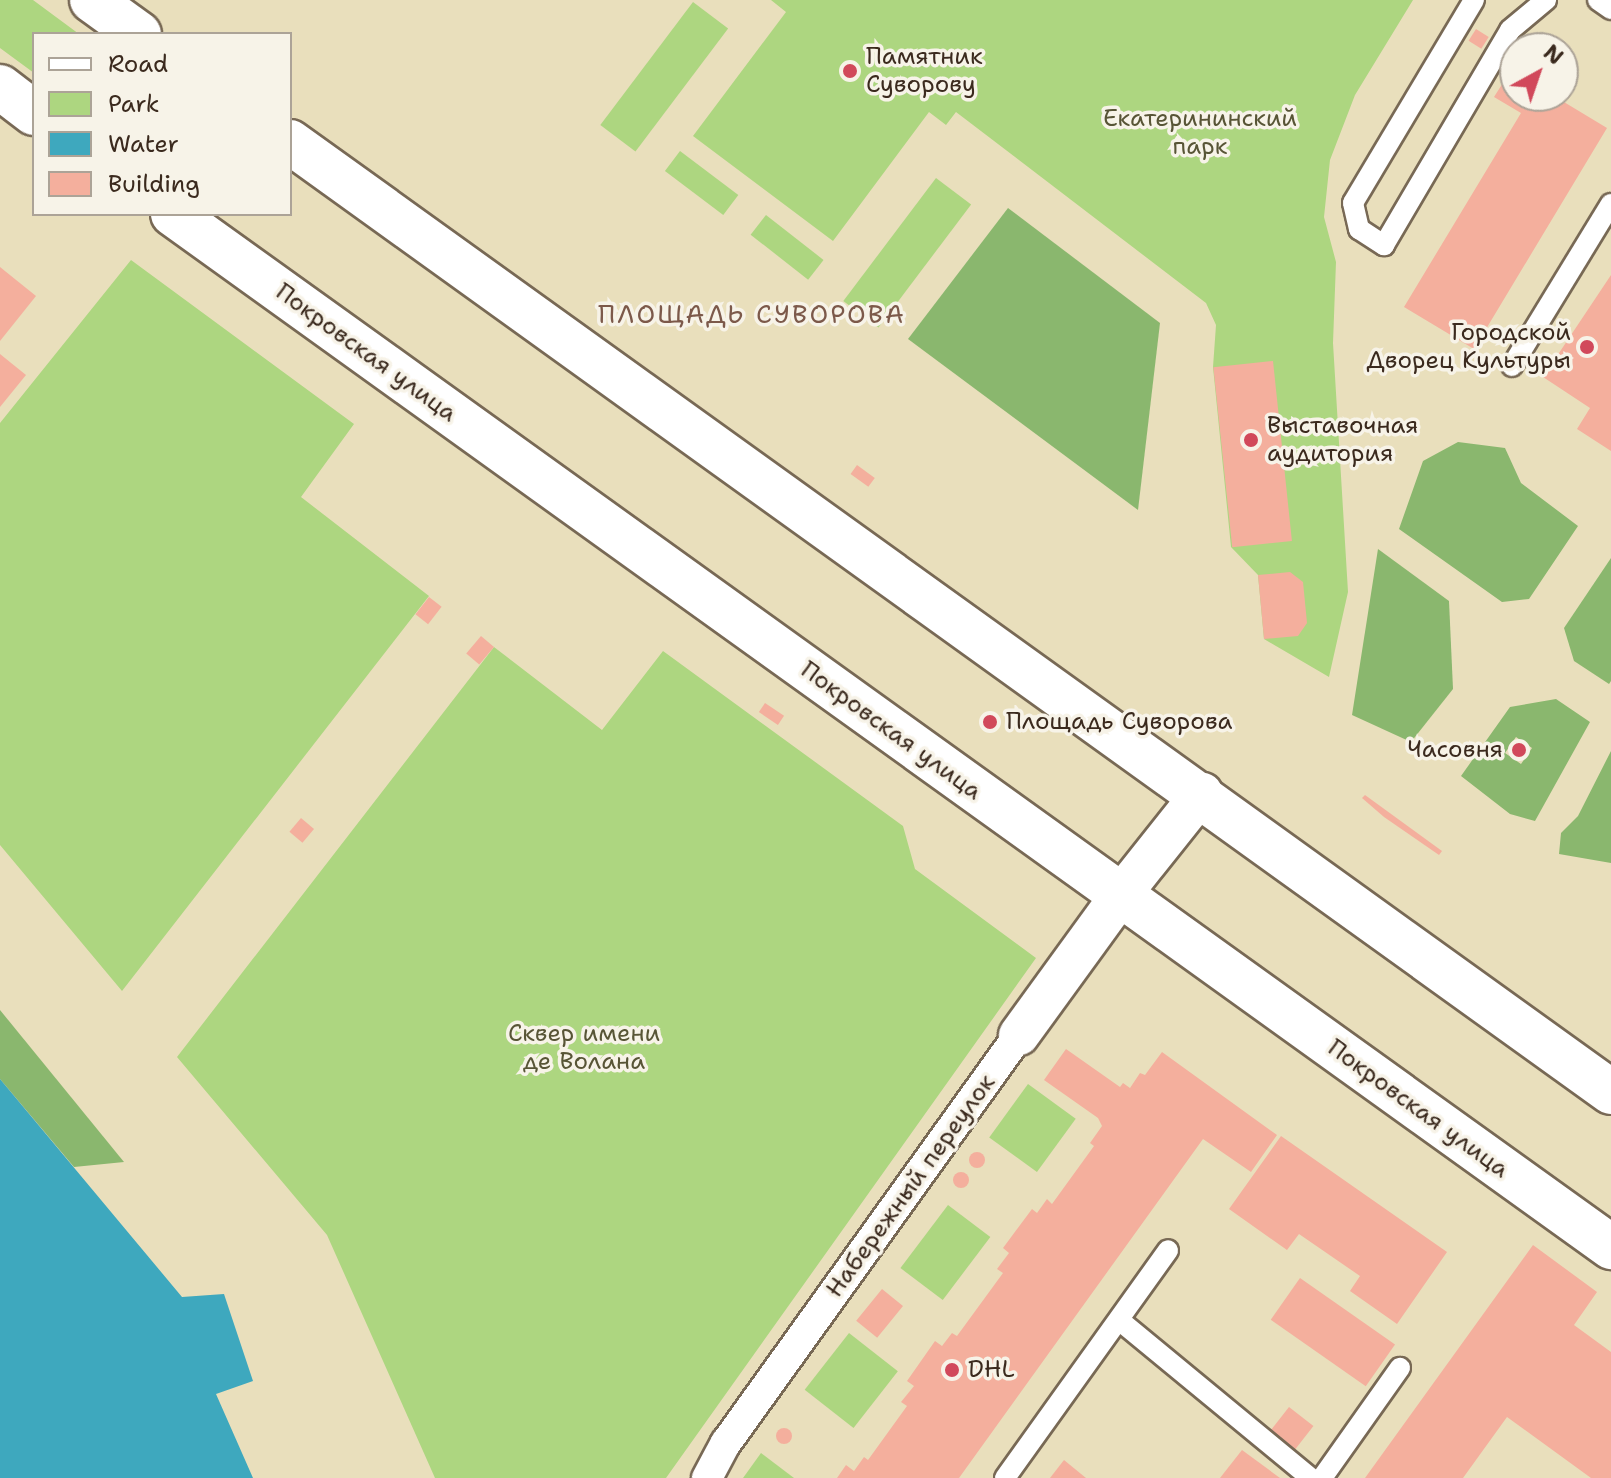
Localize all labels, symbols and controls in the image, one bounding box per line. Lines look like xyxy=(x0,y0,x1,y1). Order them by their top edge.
legend xyxy=(32,32,292,216)
north arrow xyxy=(1499,32,1579,112)
text: N xyxy=(1537,38,1569,71)
place label: Памятник Суворову xyxy=(866,43,983,99)
text: Road xyxy=(108,48,168,80)
marker: Памятник Суворову xyxy=(841,62,859,80)
text: Park xyxy=(108,88,160,120)
park label: Екатерининский парк xyxy=(1103,105,1297,161)
text: Water xyxy=(108,128,179,160)
text: Building xyxy=(108,168,200,200)
street label: Покровская улица xyxy=(270,278,462,428)
district label: ПЛОЩАДЬ СУВОРОВА xyxy=(598,298,906,330)
place label: Городской Дворец Культуры xyxy=(1367,319,1571,375)
marker: Городской Дворец Культуры xyxy=(1578,338,1596,356)
place label: Выставочная аудитория xyxy=(1267,412,1419,468)
marker: Выставочная аудитория xyxy=(1242,431,1260,449)
street label: Покровская улица xyxy=(795,656,987,806)
place label: Площадь Суворова xyxy=(1006,708,1233,736)
marker: Площадь Суворова xyxy=(981,713,999,731)
place label: Часовня xyxy=(1407,736,1503,764)
marker: Часовня xyxy=(1510,741,1528,759)
park label: Сквер имени де Волана xyxy=(508,1020,660,1076)
street label: Покровская улица xyxy=(1322,1034,1514,1184)
street label: Набережный переулок xyxy=(820,1069,1002,1303)
place label: DHL xyxy=(968,1356,1015,1384)
marker: DHL xyxy=(943,1361,961,1379)

